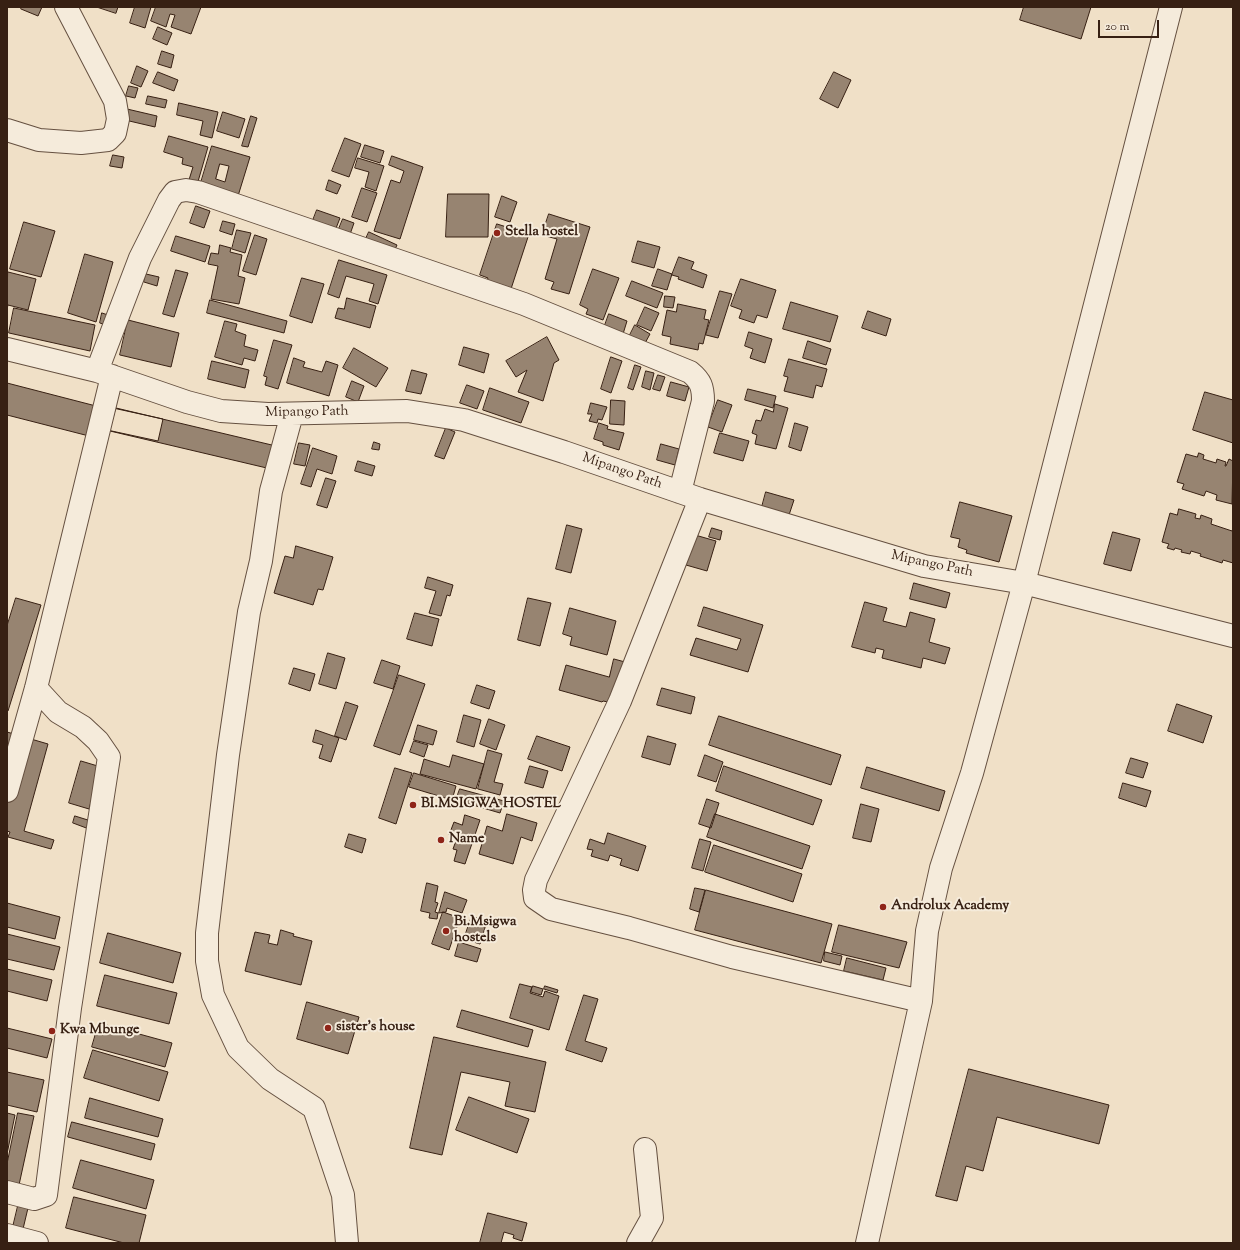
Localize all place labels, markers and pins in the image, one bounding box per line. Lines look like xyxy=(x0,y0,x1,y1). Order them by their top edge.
place label: Stella hostel xyxy=(505,225,578,241)
marker: Stella hostel xyxy=(492,228,502,238)
place label: BI.MSIGWA HOSTEL xyxy=(421,797,561,813)
marker: BI.MSIGWA HOSTEL xyxy=(408,800,418,810)
place label: Name xyxy=(449,832,485,848)
marker: Name xyxy=(436,835,446,845)
place label: Androlux Academy xyxy=(891,899,1009,915)
marker: Androlux Academy xyxy=(878,902,888,912)
place label: Bi.Msigwa hostels xyxy=(454,915,516,948)
marker: Bi.Msigwa hostels xyxy=(441,926,451,936)
place label: sister's house xyxy=(336,1020,415,1036)
place label: Kwa Mbunge xyxy=(60,1023,140,1039)
marker: sister's house xyxy=(323,1023,333,1033)
marker: Kwa Mbunge xyxy=(47,1026,57,1036)

